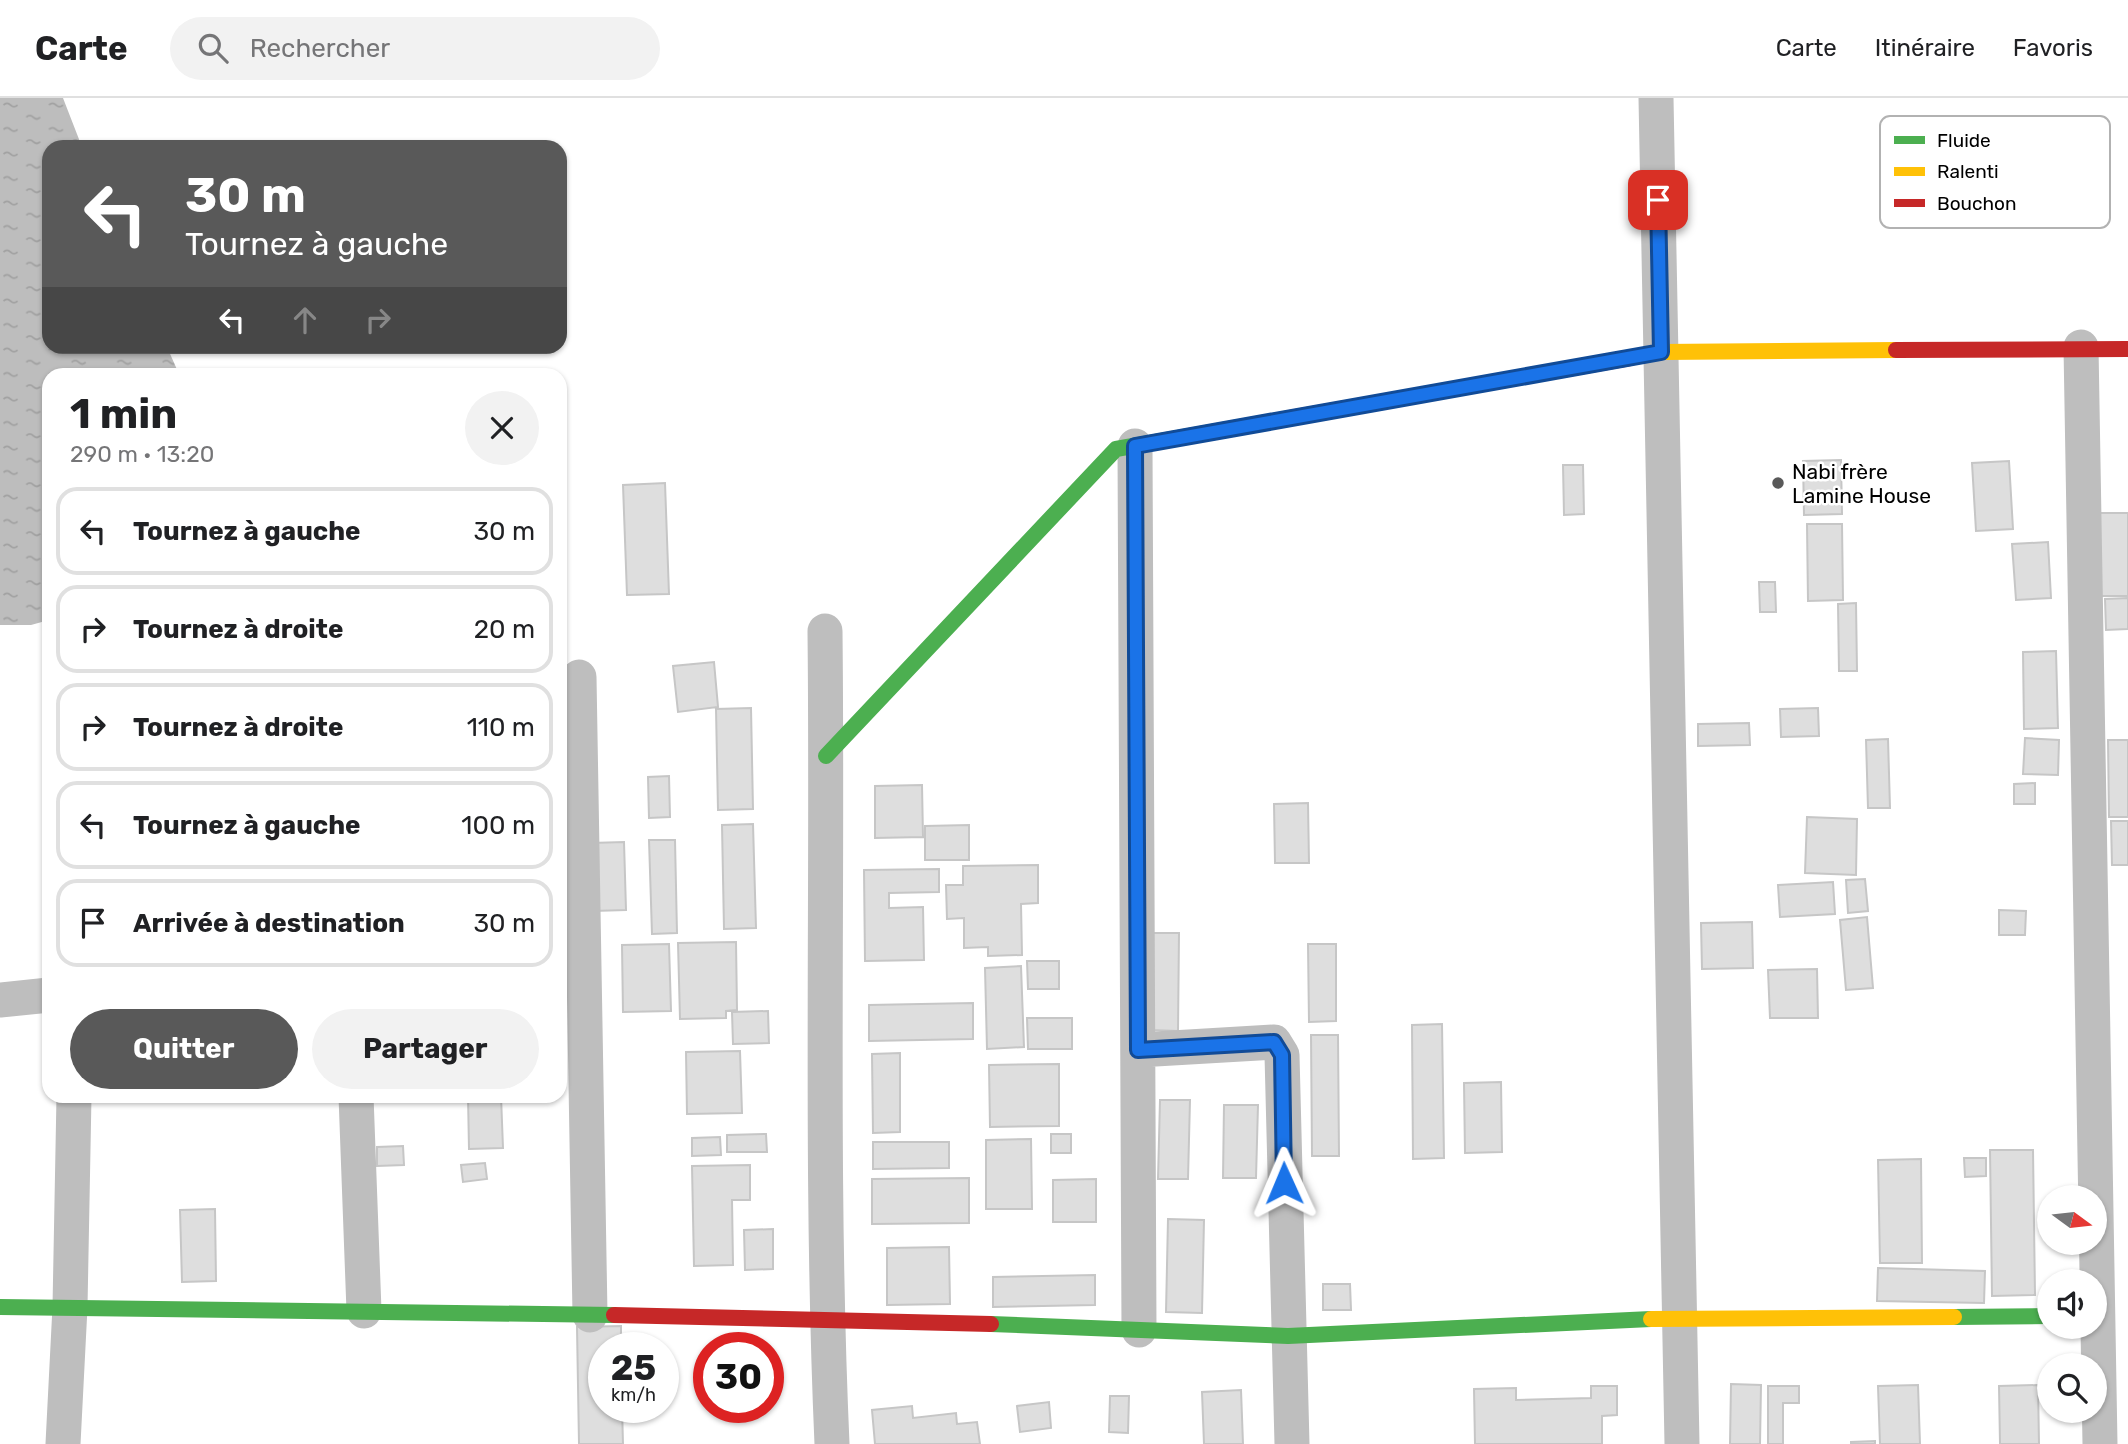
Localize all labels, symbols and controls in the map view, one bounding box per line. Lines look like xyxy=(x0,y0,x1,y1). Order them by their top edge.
search box xyxy=(170,17,660,80)
text: Carte xyxy=(35,29,128,68)
icon: search xyxy=(194,29,232,67)
text: Rechercher xyxy=(250,33,390,64)
text: Carte xyxy=(1776,34,1837,62)
text: Itinéraire xyxy=(1875,34,1975,62)
text: Favoris xyxy=(2013,34,2093,62)
legend xyxy=(1880,116,2110,228)
text: Fluide xyxy=(1937,129,1991,152)
text: Ralenti xyxy=(1937,160,1999,183)
text: 30 m xyxy=(185,166,306,224)
icon: left xyxy=(70,168,161,259)
pin xyxy=(1628,170,1688,230)
icon: arrive xyxy=(1639,181,1677,219)
text: Bouchon xyxy=(1937,192,2017,215)
text: Tournez à gauche xyxy=(185,225,448,263)
icon: left xyxy=(213,301,251,339)
icon: ahead xyxy=(286,301,324,339)
icon: right xyxy=(359,301,397,339)
text: 1 min xyxy=(70,389,177,439)
button: close xyxy=(465,391,539,465)
text: 290 m · 13:20 xyxy=(70,440,214,468)
place label: Nabi frère Lamine House xyxy=(1792,459,1931,508)
marker: Nabi frère Lamine House xyxy=(1770,475,1786,491)
icon: left xyxy=(74,512,112,550)
text: Tournez à gauche xyxy=(133,516,361,547)
text: 30 m xyxy=(473,516,535,547)
icon: right xyxy=(74,610,112,648)
text: Tournez à droite xyxy=(133,614,343,645)
text: 20 m xyxy=(474,614,535,645)
icon: right xyxy=(74,708,112,746)
text: Tournez à droite xyxy=(133,712,343,743)
text: 110 m xyxy=(467,712,535,743)
icon: left xyxy=(74,806,112,844)
text: Tournez à gauche xyxy=(133,810,361,841)
text: 100 m xyxy=(461,810,535,841)
icon: arrive xyxy=(74,904,112,942)
text: Arrivée à destination xyxy=(133,908,405,939)
text: 30 m xyxy=(473,908,535,939)
button: Quitter xyxy=(70,1009,298,1089)
button: Partager xyxy=(312,1009,539,1089)
position arrow xyxy=(1247,1146,1321,1220)
north arrow xyxy=(2037,1185,2107,1255)
map controls xyxy=(2037,1185,2107,1423)
button: sound xyxy=(2037,1269,2107,1339)
speed limit sign: 30 xyxy=(693,1332,784,1423)
text: 25 xyxy=(611,1347,656,1389)
button: search xyxy=(2037,1353,2107,1423)
text: km/h xyxy=(611,1384,656,1406)

